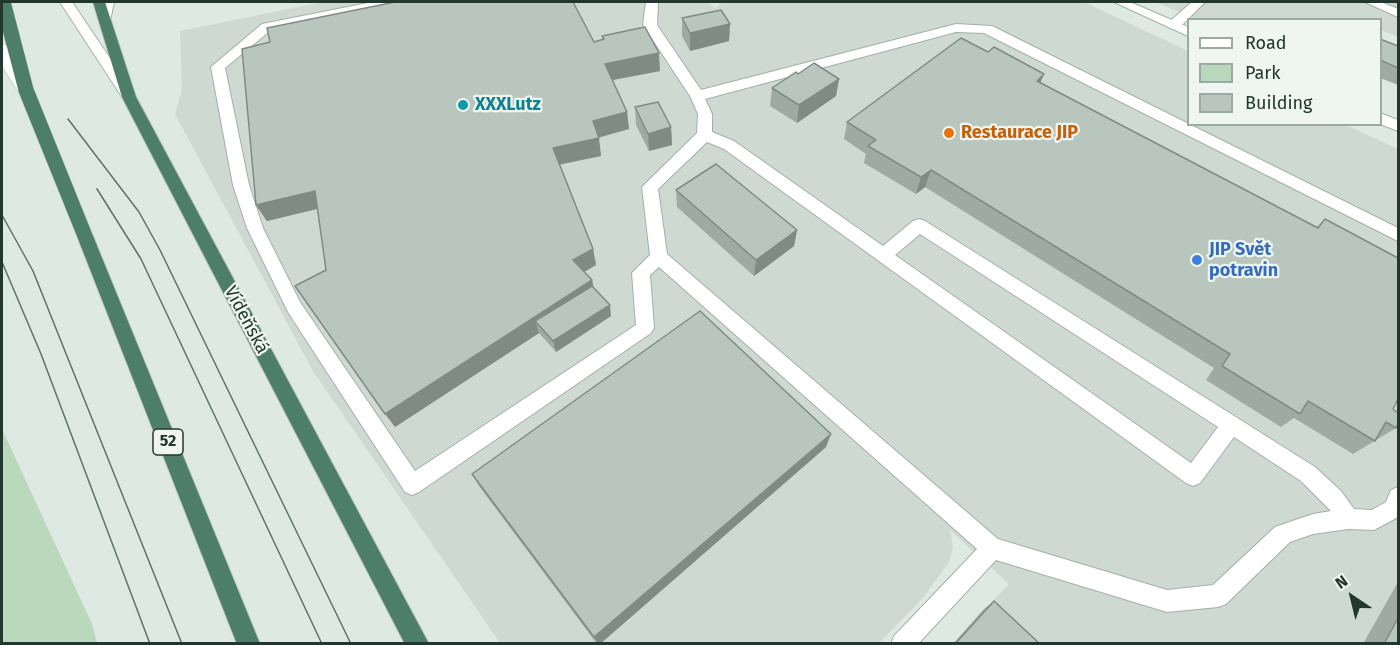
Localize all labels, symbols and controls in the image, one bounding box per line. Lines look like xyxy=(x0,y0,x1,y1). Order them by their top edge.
legend xyxy=(1187,18,1382,126)
text: Road xyxy=(1245,32,1287,54)
text: Park xyxy=(1245,62,1280,84)
text: Building xyxy=(1245,92,1312,114)
place label: XXXLutz xyxy=(475,94,541,116)
marker: XXXLutz xyxy=(456,98,470,112)
place label: Restaurace JIP xyxy=(961,122,1078,144)
marker: Restaurace JIP xyxy=(942,126,956,140)
place label: JIP Svět potravin xyxy=(1209,239,1278,282)
marker: JIP Svět potravin xyxy=(1190,253,1204,267)
street label: Vídeňská xyxy=(219,282,273,358)
road number: 52 xyxy=(153,429,183,455)
north arrow xyxy=(1322,567,1382,627)
text: N xyxy=(1332,571,1351,593)

